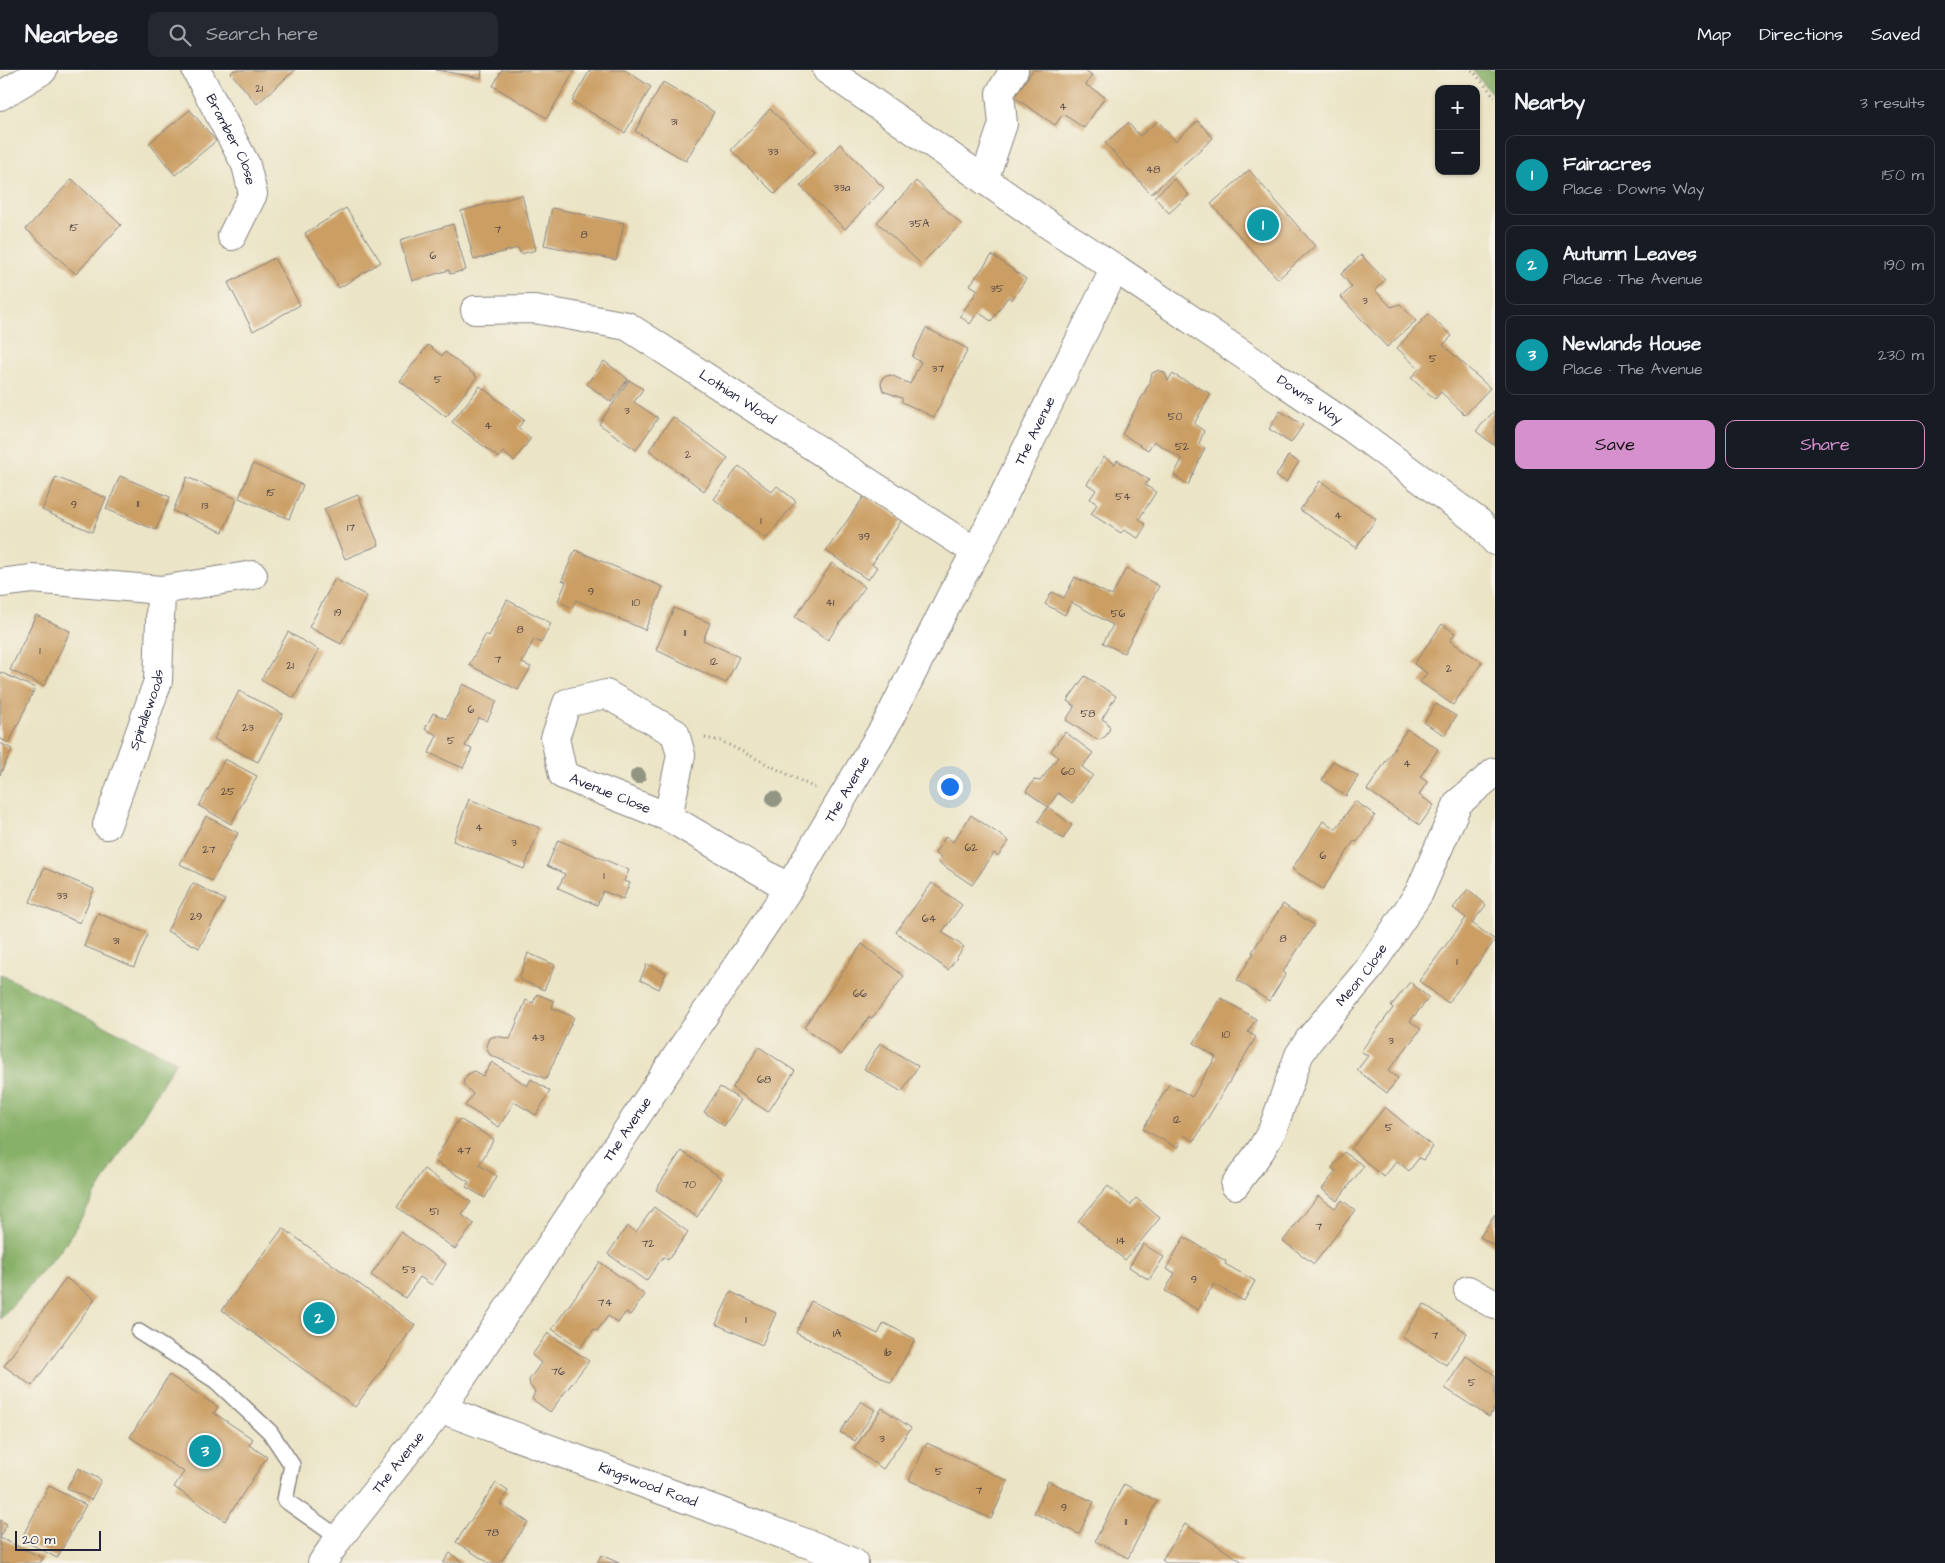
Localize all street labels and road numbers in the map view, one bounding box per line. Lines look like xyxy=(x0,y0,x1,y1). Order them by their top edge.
street label: Bramber Close xyxy=(200,91,261,187)
street label: Lothian Wood xyxy=(695,365,780,430)
street label: Downs Way xyxy=(1273,370,1347,429)
street label: The Avenue xyxy=(1010,393,1061,469)
street label: Spindlewoods xyxy=(124,669,168,753)
street label: The Avenue xyxy=(820,752,875,827)
street label: Avenue Close xyxy=(567,769,654,819)
street label: Meon Close xyxy=(1331,940,1393,1011)
street label: The Avenue xyxy=(599,1093,657,1166)
street label: The Avenue xyxy=(367,1427,430,1498)
street label: Kingswood Road xyxy=(596,1458,700,1512)

